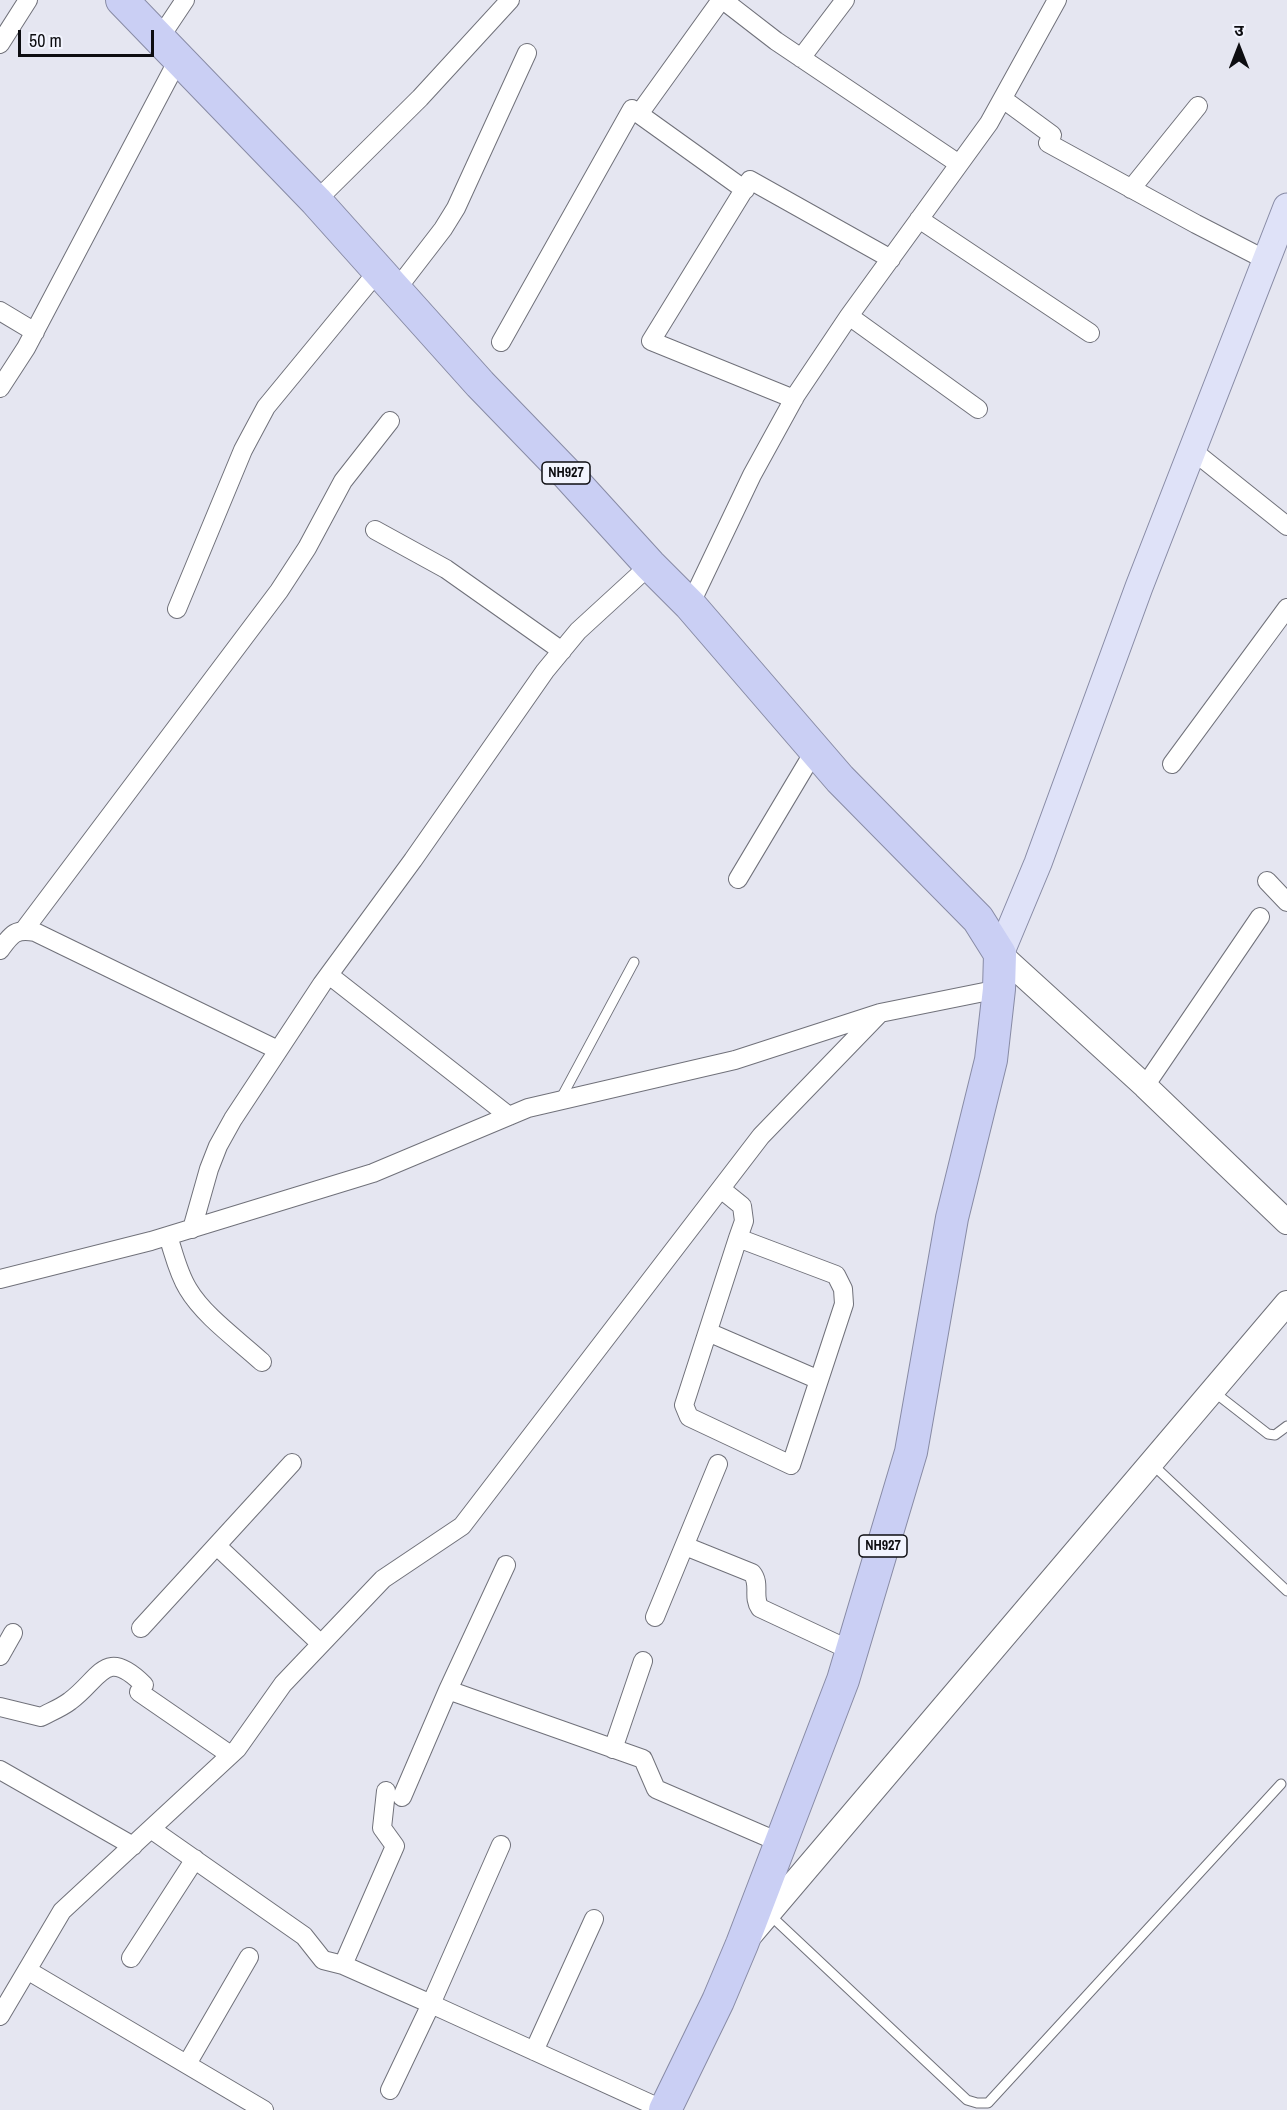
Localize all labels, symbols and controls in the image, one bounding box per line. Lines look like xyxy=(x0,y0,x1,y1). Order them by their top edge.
scale bar xyxy=(21,18,158,56)
north arrow xyxy=(1209,18,1269,78)
text: उ xyxy=(1234,19,1244,41)
text: 50 m xyxy=(29,28,62,53)
road number: NH927 xyxy=(542,462,590,484)
road number: NH927 xyxy=(859,1535,907,1557)

